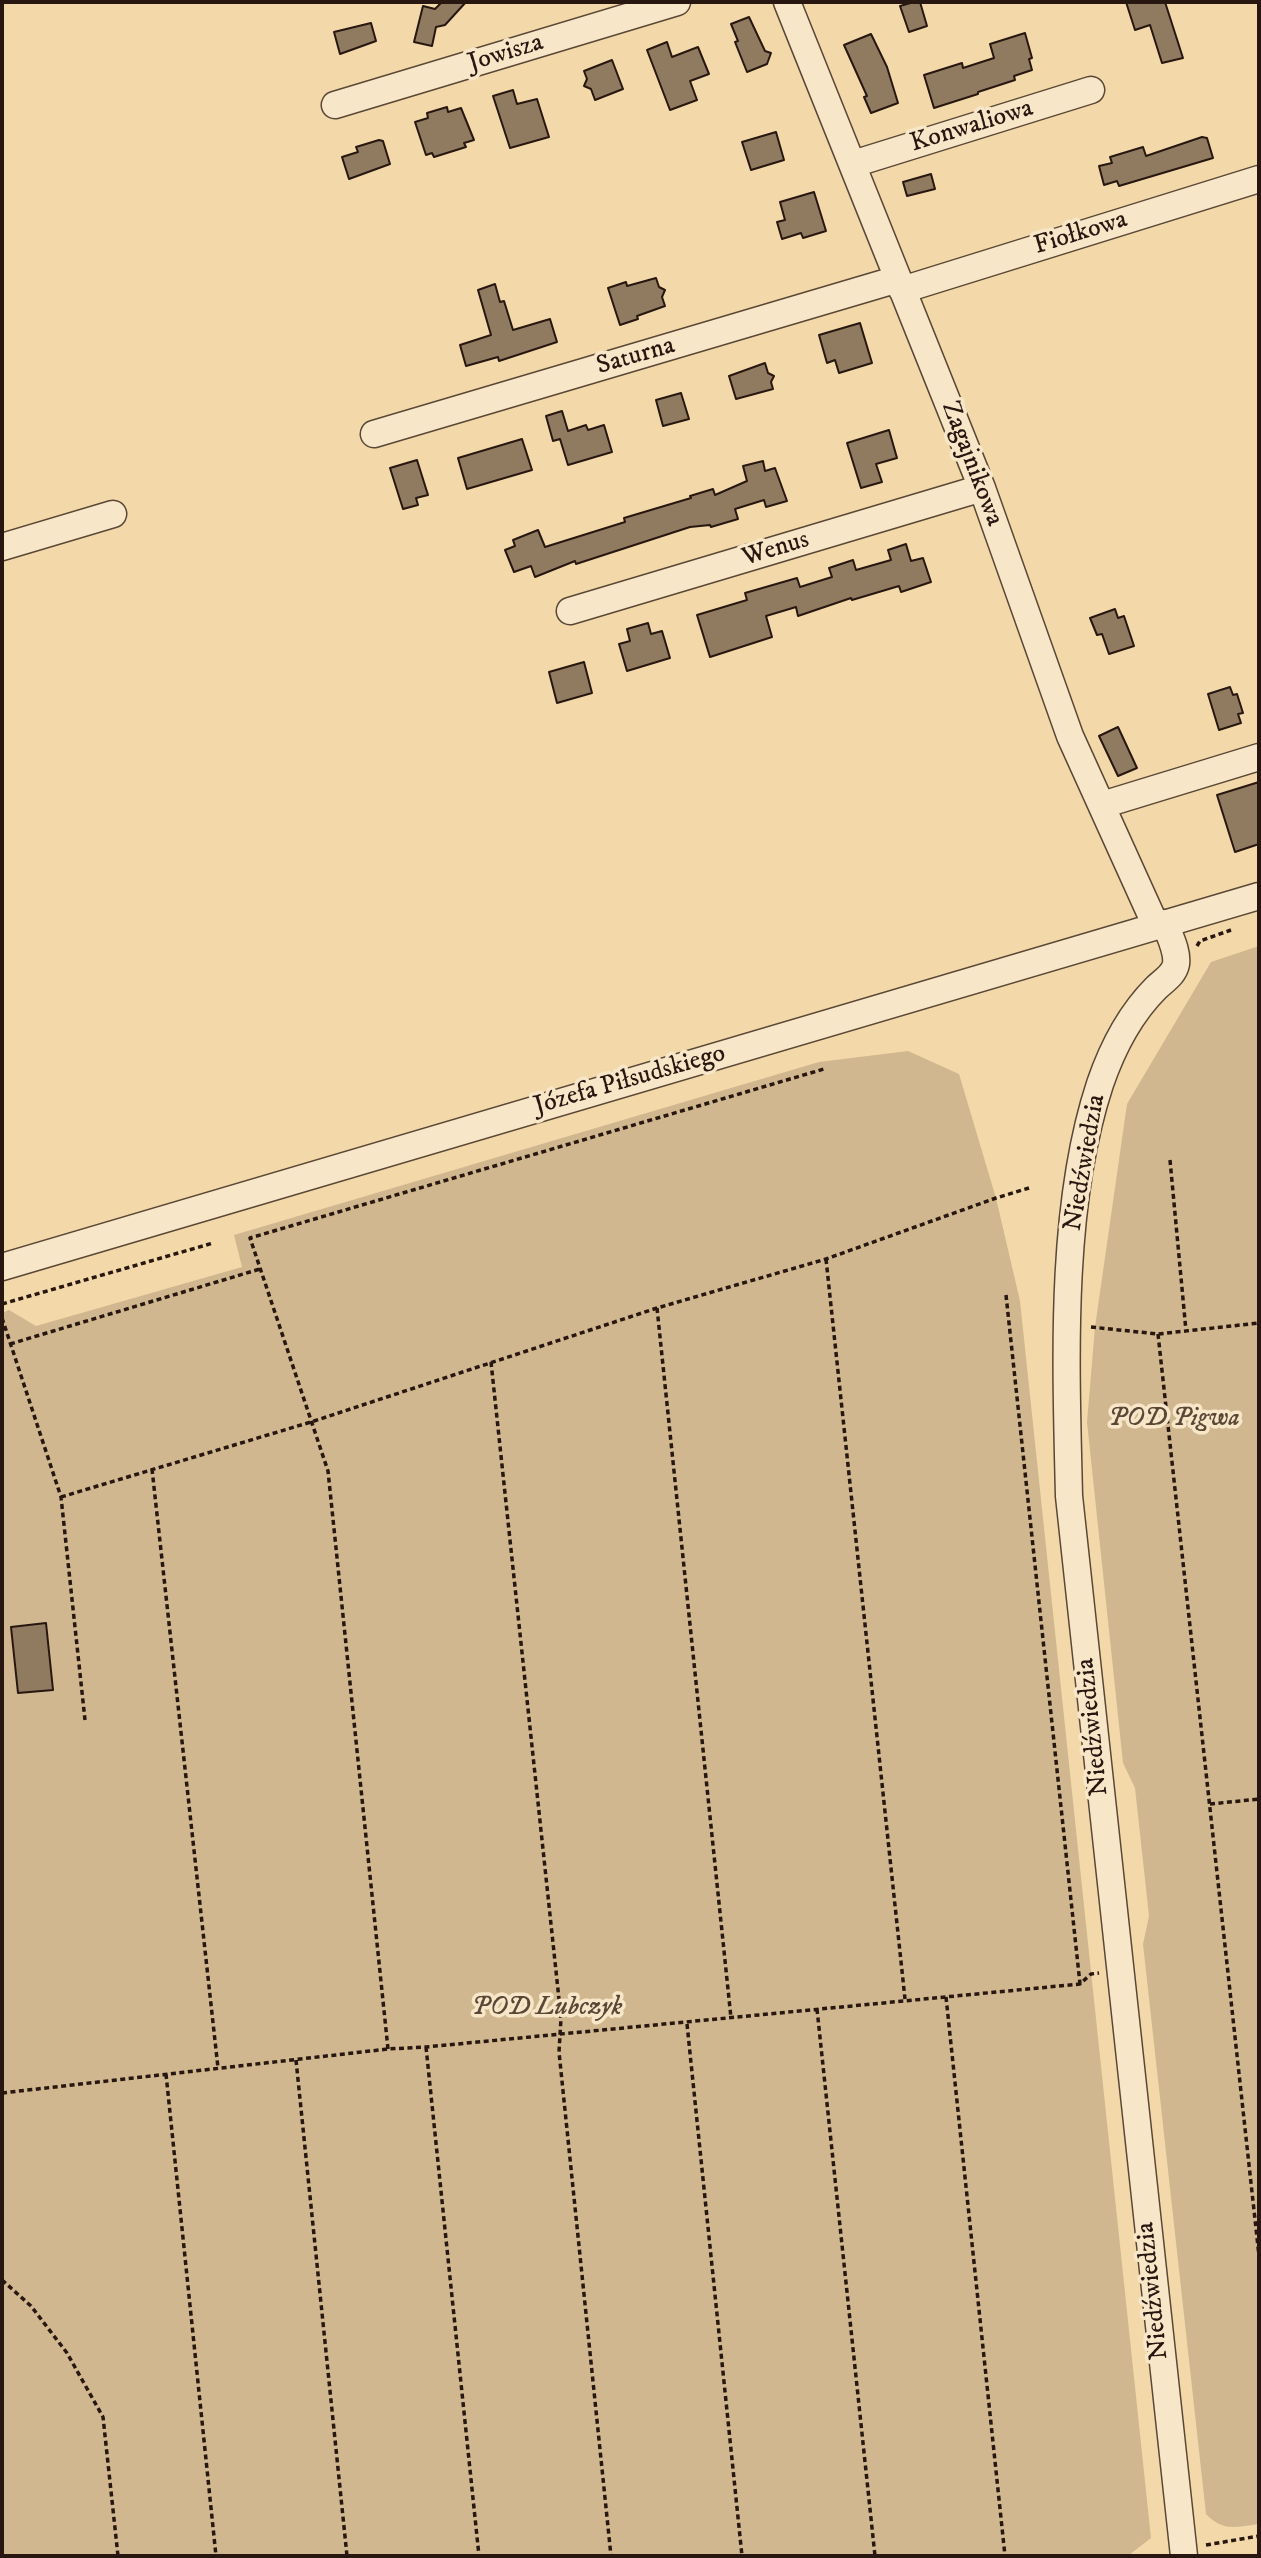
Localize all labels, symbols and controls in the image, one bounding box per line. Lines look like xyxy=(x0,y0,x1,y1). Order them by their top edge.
street label: Jowisza xyxy=(465,28,547,80)
street label: Konwaliowa xyxy=(907,94,1037,160)
street label: Fiołkowa xyxy=(1031,205,1131,263)
street label: Saturna xyxy=(593,331,679,383)
street label: Zagajnikowa xyxy=(933,397,1009,531)
street label: Wenus xyxy=(739,525,813,575)
street label: Józefa Piłsudskiego xyxy=(531,1039,729,1123)
street label: Niedźwiedzia xyxy=(1059,1092,1113,1234)
park label: POD Pigwa xyxy=(1108,1404,1240,1436)
street label: Niedźwiedzia xyxy=(1071,1657,1117,1797)
park label: POD Lubczyk xyxy=(472,1993,622,2025)
street label: Niedźwiedzia xyxy=(1131,2221,1177,2361)

